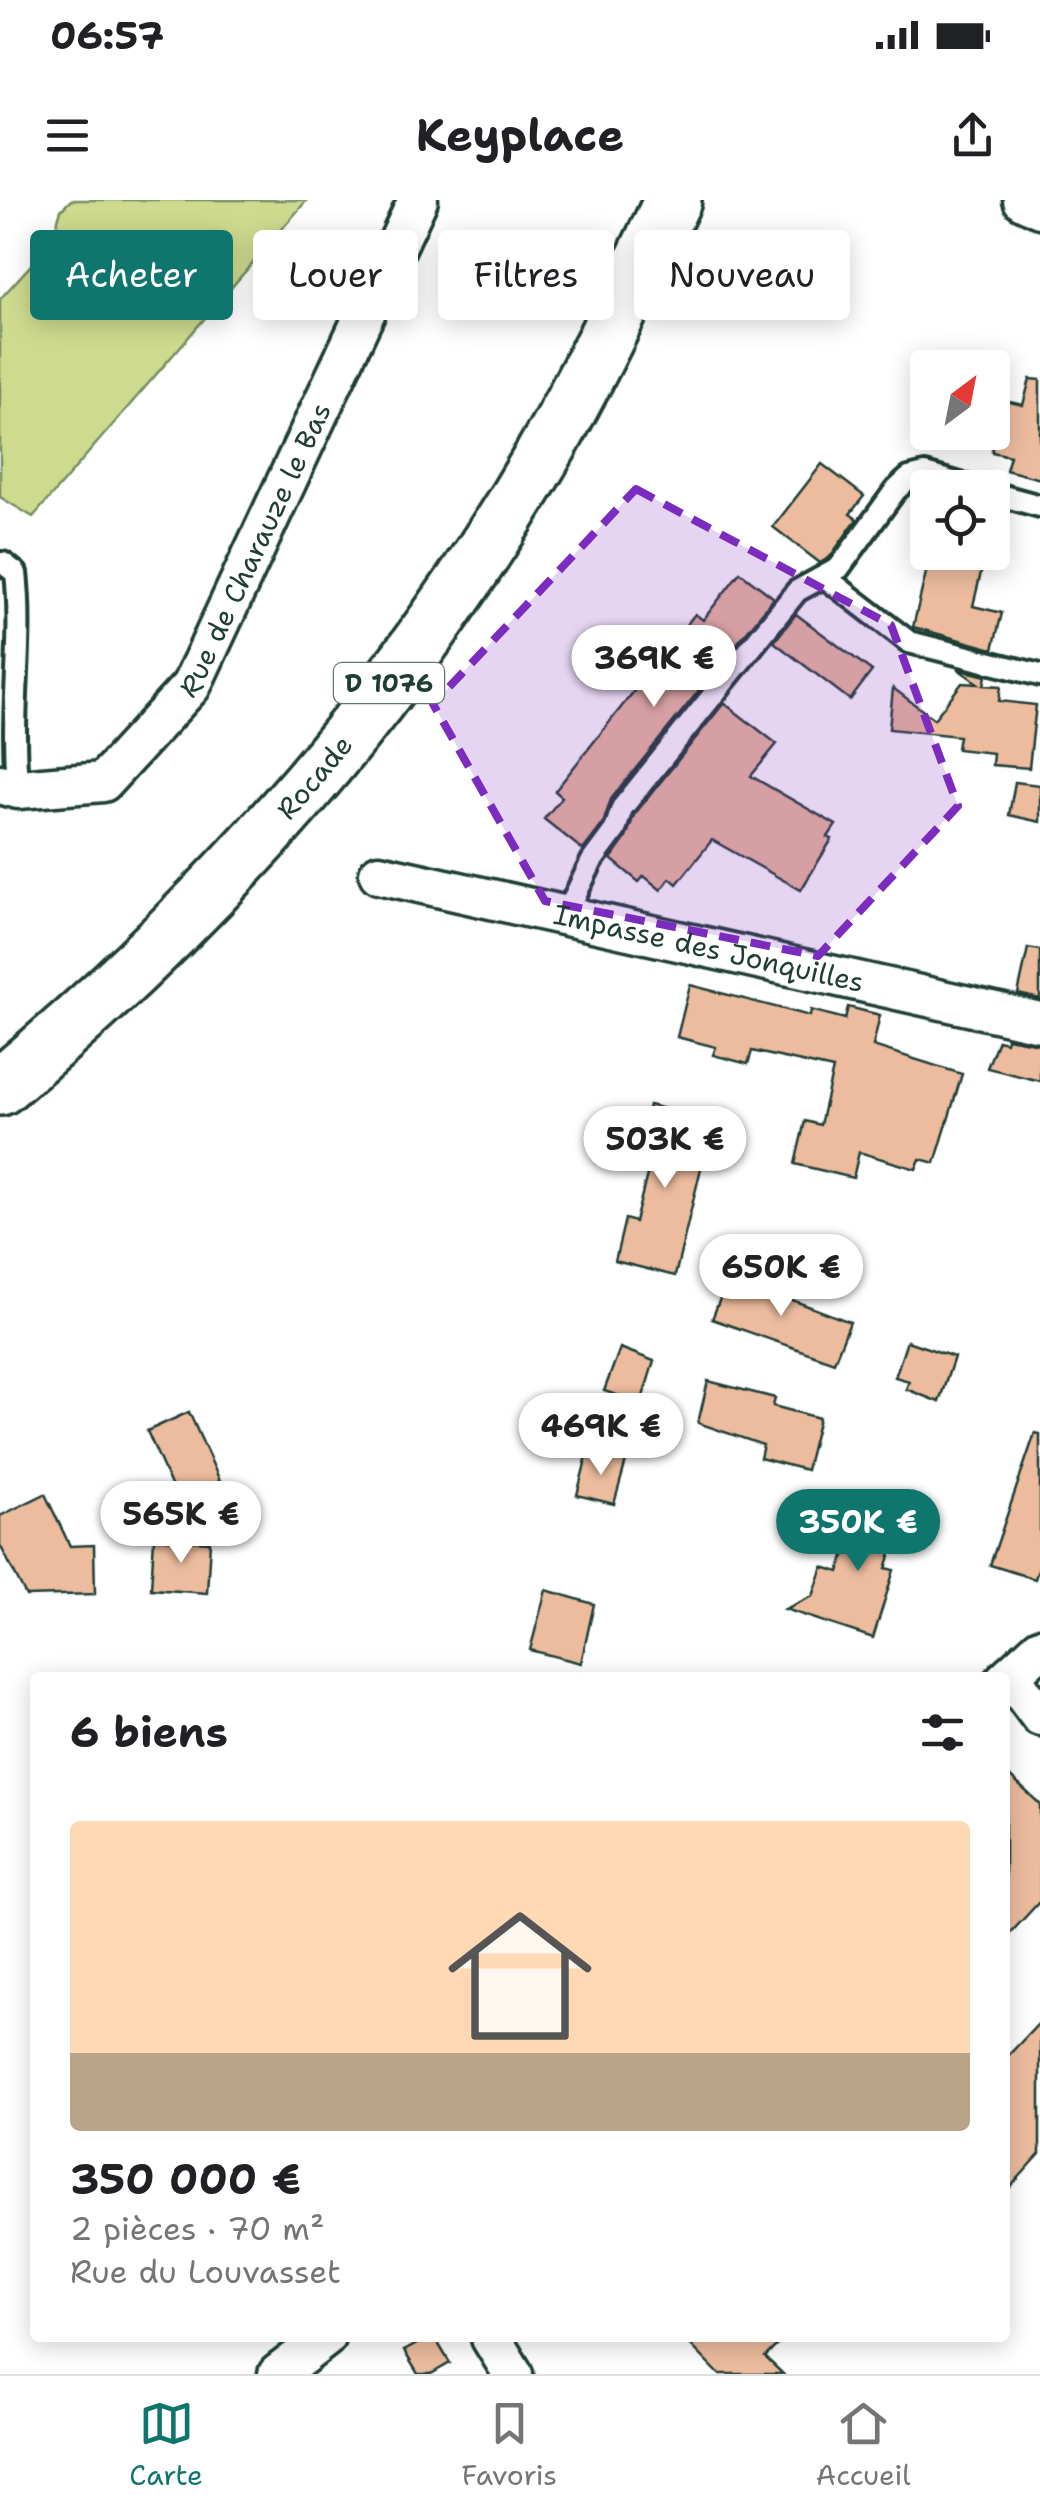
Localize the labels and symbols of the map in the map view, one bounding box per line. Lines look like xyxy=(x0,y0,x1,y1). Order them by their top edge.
north arrow xyxy=(910,350,1010,450)
street label: Rue de Charauze le Bas xyxy=(171,396,340,706)
pin: 369K € xyxy=(573,625,735,710)
road number: D 1076 xyxy=(334,663,444,703)
street label: Rocade xyxy=(268,727,361,827)
street label: Impasse des Jonquilles xyxy=(550,895,868,1001)
pin: 503K € xyxy=(584,1106,746,1191)
pin: 650K € xyxy=(700,1234,862,1319)
pin: 469K € xyxy=(520,1393,682,1478)
pin: 565K € xyxy=(100,1481,262,1566)
pin: 350K € xyxy=(777,1489,939,1574)

